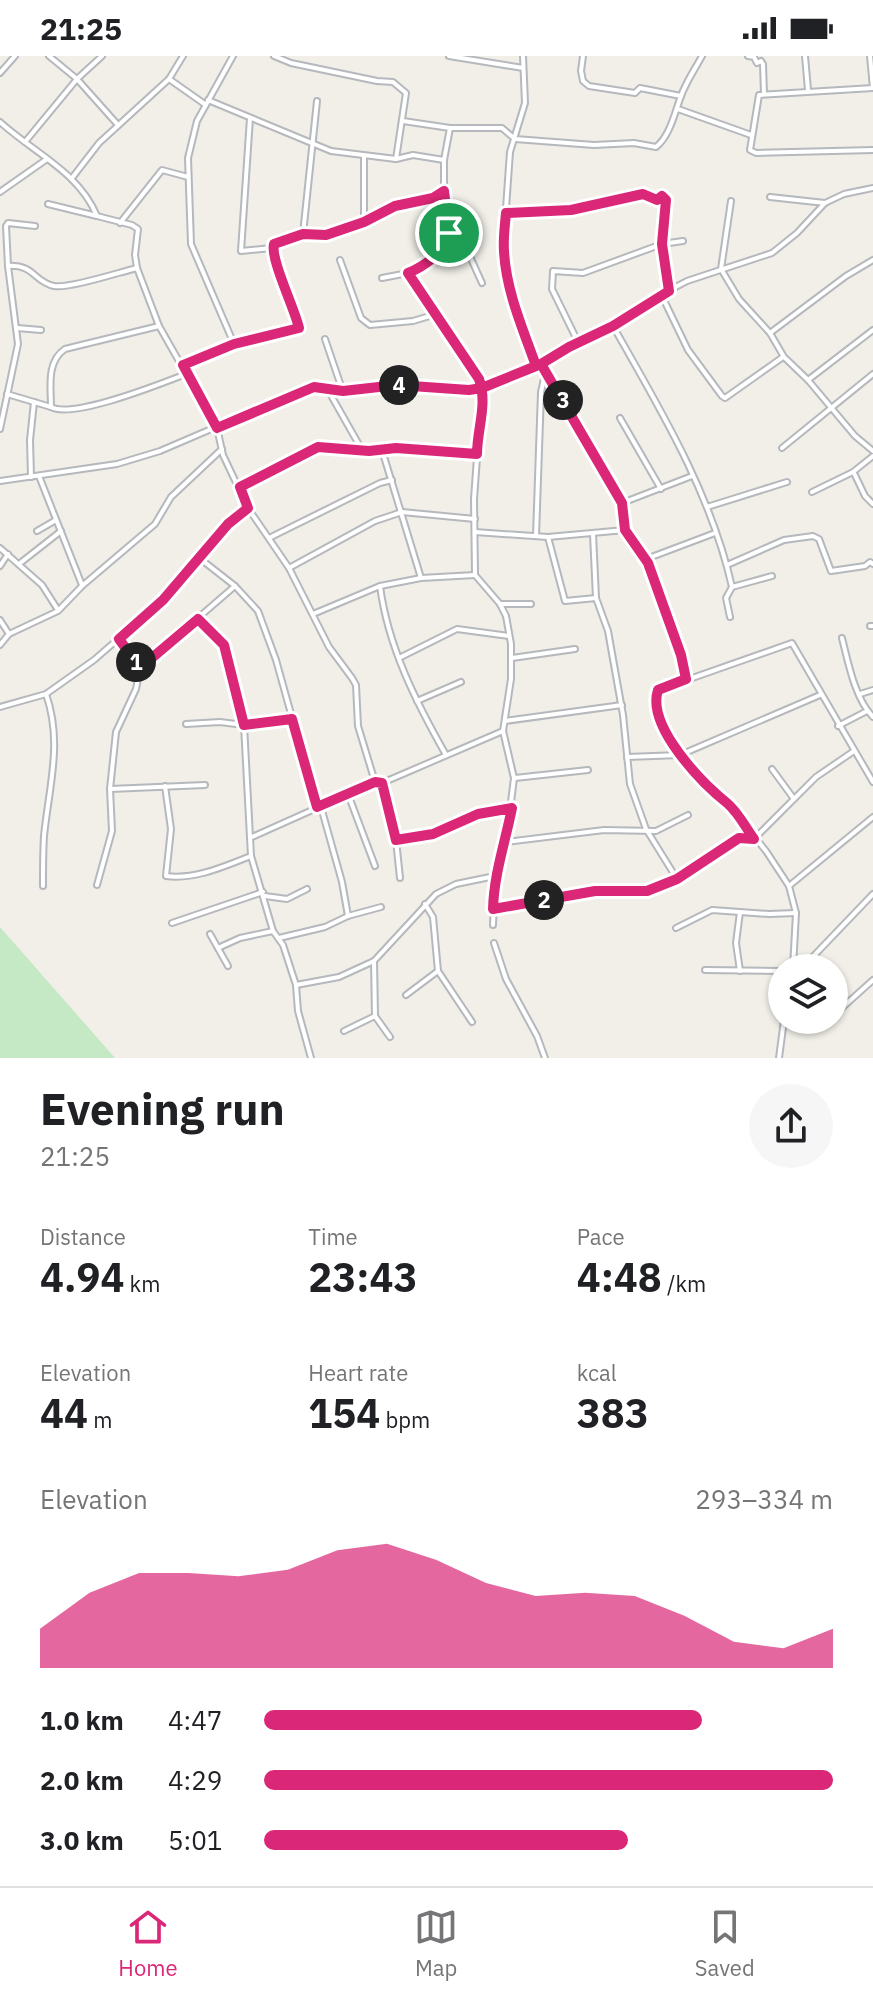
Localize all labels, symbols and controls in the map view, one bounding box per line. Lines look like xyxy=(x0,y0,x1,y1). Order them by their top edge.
text: 21:25 xyxy=(40,9,122,48)
pin xyxy=(415,199,483,267)
icon: arrive xyxy=(427,211,471,255)
pin: 4 xyxy=(379,365,419,405)
text: 4 xyxy=(392,370,406,399)
pin: 3 xyxy=(543,380,583,420)
text: 3 xyxy=(556,385,570,414)
pin: 1 xyxy=(116,642,156,682)
text: 1 xyxy=(129,647,143,676)
pin: 2 xyxy=(524,880,564,920)
text: 2 xyxy=(537,885,551,914)
map controls xyxy=(768,954,848,1034)
button: layers xyxy=(768,954,848,1034)
text: Evening run xyxy=(40,1080,285,1137)
button: share xyxy=(749,1084,833,1168)
text: 21:25 xyxy=(40,1139,110,1173)
text: Distance xyxy=(40,1222,126,1251)
text: Time xyxy=(308,1222,358,1251)
text: Pace xyxy=(577,1222,625,1251)
text: 4.94 xyxy=(40,1251,124,1303)
text: 23:43 xyxy=(308,1251,418,1303)
text: 4:48 xyxy=(577,1251,662,1303)
text: km xyxy=(124,1269,160,1298)
text: /km xyxy=(662,1269,706,1298)
text: Elevation xyxy=(40,1358,131,1387)
text: Heart rate xyxy=(308,1358,408,1387)
text: kcal xyxy=(577,1358,617,1387)
text: 44 xyxy=(40,1387,88,1439)
text: 154 xyxy=(308,1387,380,1439)
text: 383 xyxy=(577,1387,649,1439)
text: m xyxy=(88,1405,112,1434)
text: bpm xyxy=(380,1405,430,1434)
text: Elevation xyxy=(40,1482,148,1516)
text: 293–334 m xyxy=(695,1482,833,1516)
text: 1.0 km xyxy=(40,1703,124,1737)
text: 4:47 xyxy=(168,1703,222,1737)
text: 2.0 km xyxy=(40,1763,124,1797)
text: 4:29 xyxy=(168,1763,222,1797)
text: 3.0 km xyxy=(40,1823,124,1857)
text: 5:01 xyxy=(168,1823,222,1857)
tab: Home xyxy=(118,1905,178,1982)
tab: Map xyxy=(414,1905,458,1982)
tab: Saved xyxy=(695,1905,755,1982)

